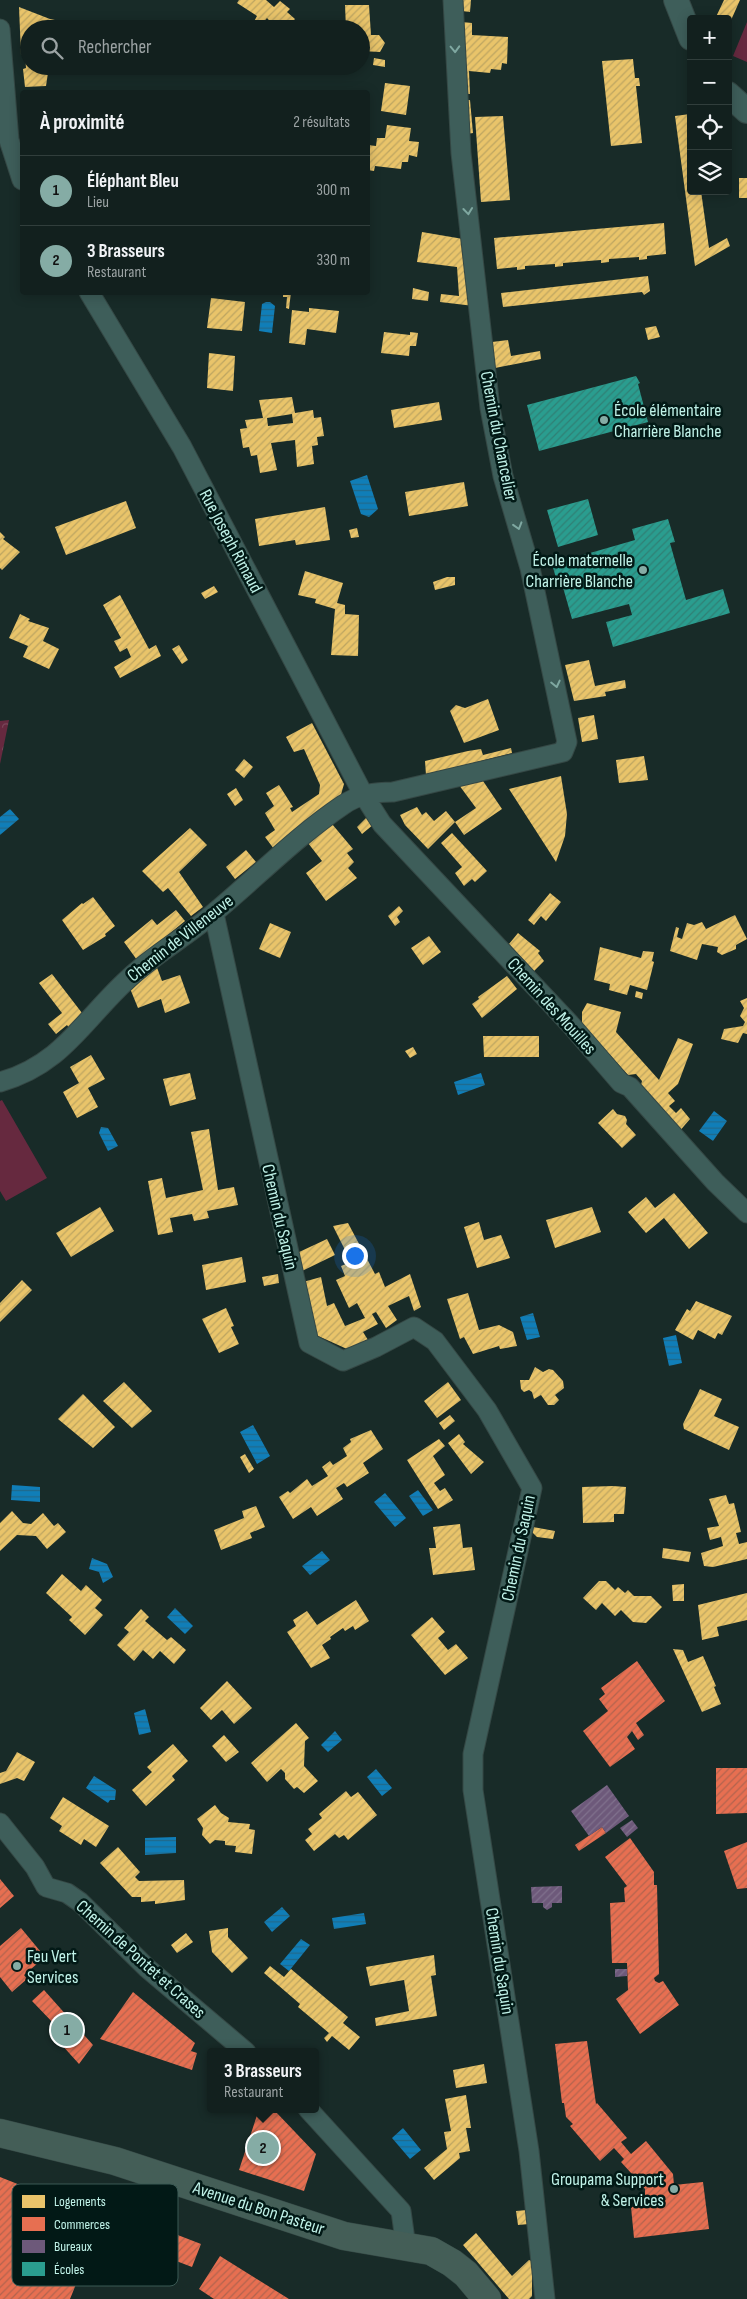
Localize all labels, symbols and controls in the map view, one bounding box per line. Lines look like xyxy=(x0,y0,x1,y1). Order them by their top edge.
map controls xyxy=(687,15,732,195)
button: + xyxy=(687,15,732,60)
search box xyxy=(20,20,370,75)
icon: search xyxy=(38,34,66,62)
text: Rechercher xyxy=(78,36,152,59)
one-way arrow xyxy=(450,45,461,53)
button: − xyxy=(687,60,732,105)
button: locate xyxy=(687,105,732,150)
text: À proximité xyxy=(40,110,125,135)
text: 2 résultats xyxy=(293,113,350,132)
button: layers xyxy=(687,150,732,195)
text: Éléphant Bleu xyxy=(87,170,179,193)
text: 1 xyxy=(53,181,59,200)
text: 300 m xyxy=(316,181,350,200)
text: Lieu xyxy=(87,193,109,212)
one-way arrow xyxy=(462,207,473,215)
text: 3 Brasseurs xyxy=(87,240,165,263)
text: 2 xyxy=(52,251,60,270)
text: 330 m xyxy=(317,251,350,270)
text: Restaurant xyxy=(87,263,146,282)
street label: Chemin du Chancelier xyxy=(476,369,521,503)
place label: École élémentaire Charrière Blanche xyxy=(614,400,722,442)
marker: École élémentaire Charrière Blanche xyxy=(598,414,610,426)
street label: Rue Joseph Rimaud xyxy=(195,486,267,596)
one-way arrow xyxy=(512,521,522,530)
place label: École maternelle Charrière Blanche xyxy=(526,550,633,592)
marker: École maternelle Charrière Blanche xyxy=(637,564,649,576)
one-way arrow xyxy=(550,679,561,688)
street label: Chemin de Villeneuve xyxy=(123,891,237,986)
street label: Chemin des Mouilles xyxy=(503,954,600,1059)
street label: Chemin du Saquin xyxy=(257,1162,302,1272)
your location xyxy=(342,1243,368,1269)
street label: Chemin du Saquin xyxy=(497,1493,540,1603)
street label: Chemin de Pontet et Crases xyxy=(72,1896,210,2023)
street label: Chemin du Saquin xyxy=(481,1906,518,2016)
place label: Feu Vert Services xyxy=(27,1946,78,1988)
marker: Feu Vert Services xyxy=(11,1960,23,1972)
pin: 1 xyxy=(51,2011,83,2049)
popup xyxy=(207,2048,319,2113)
text: 3 Brasseurs xyxy=(224,2060,302,2083)
text: Restaurant xyxy=(224,2083,283,2102)
pin: 2 xyxy=(247,2129,279,2167)
place label: Groupama Support & Services xyxy=(551,2169,665,2211)
street label: Avenue du Bon Pasteur xyxy=(190,2177,327,2240)
marker: Groupama Support & Services xyxy=(668,2183,680,2195)
legend xyxy=(12,2184,178,2286)
text: Logements xyxy=(54,2193,106,2210)
text: Commerces xyxy=(54,2216,110,2233)
text: Bureaux xyxy=(54,2238,93,2255)
text: Écoles xyxy=(54,2261,84,2278)

